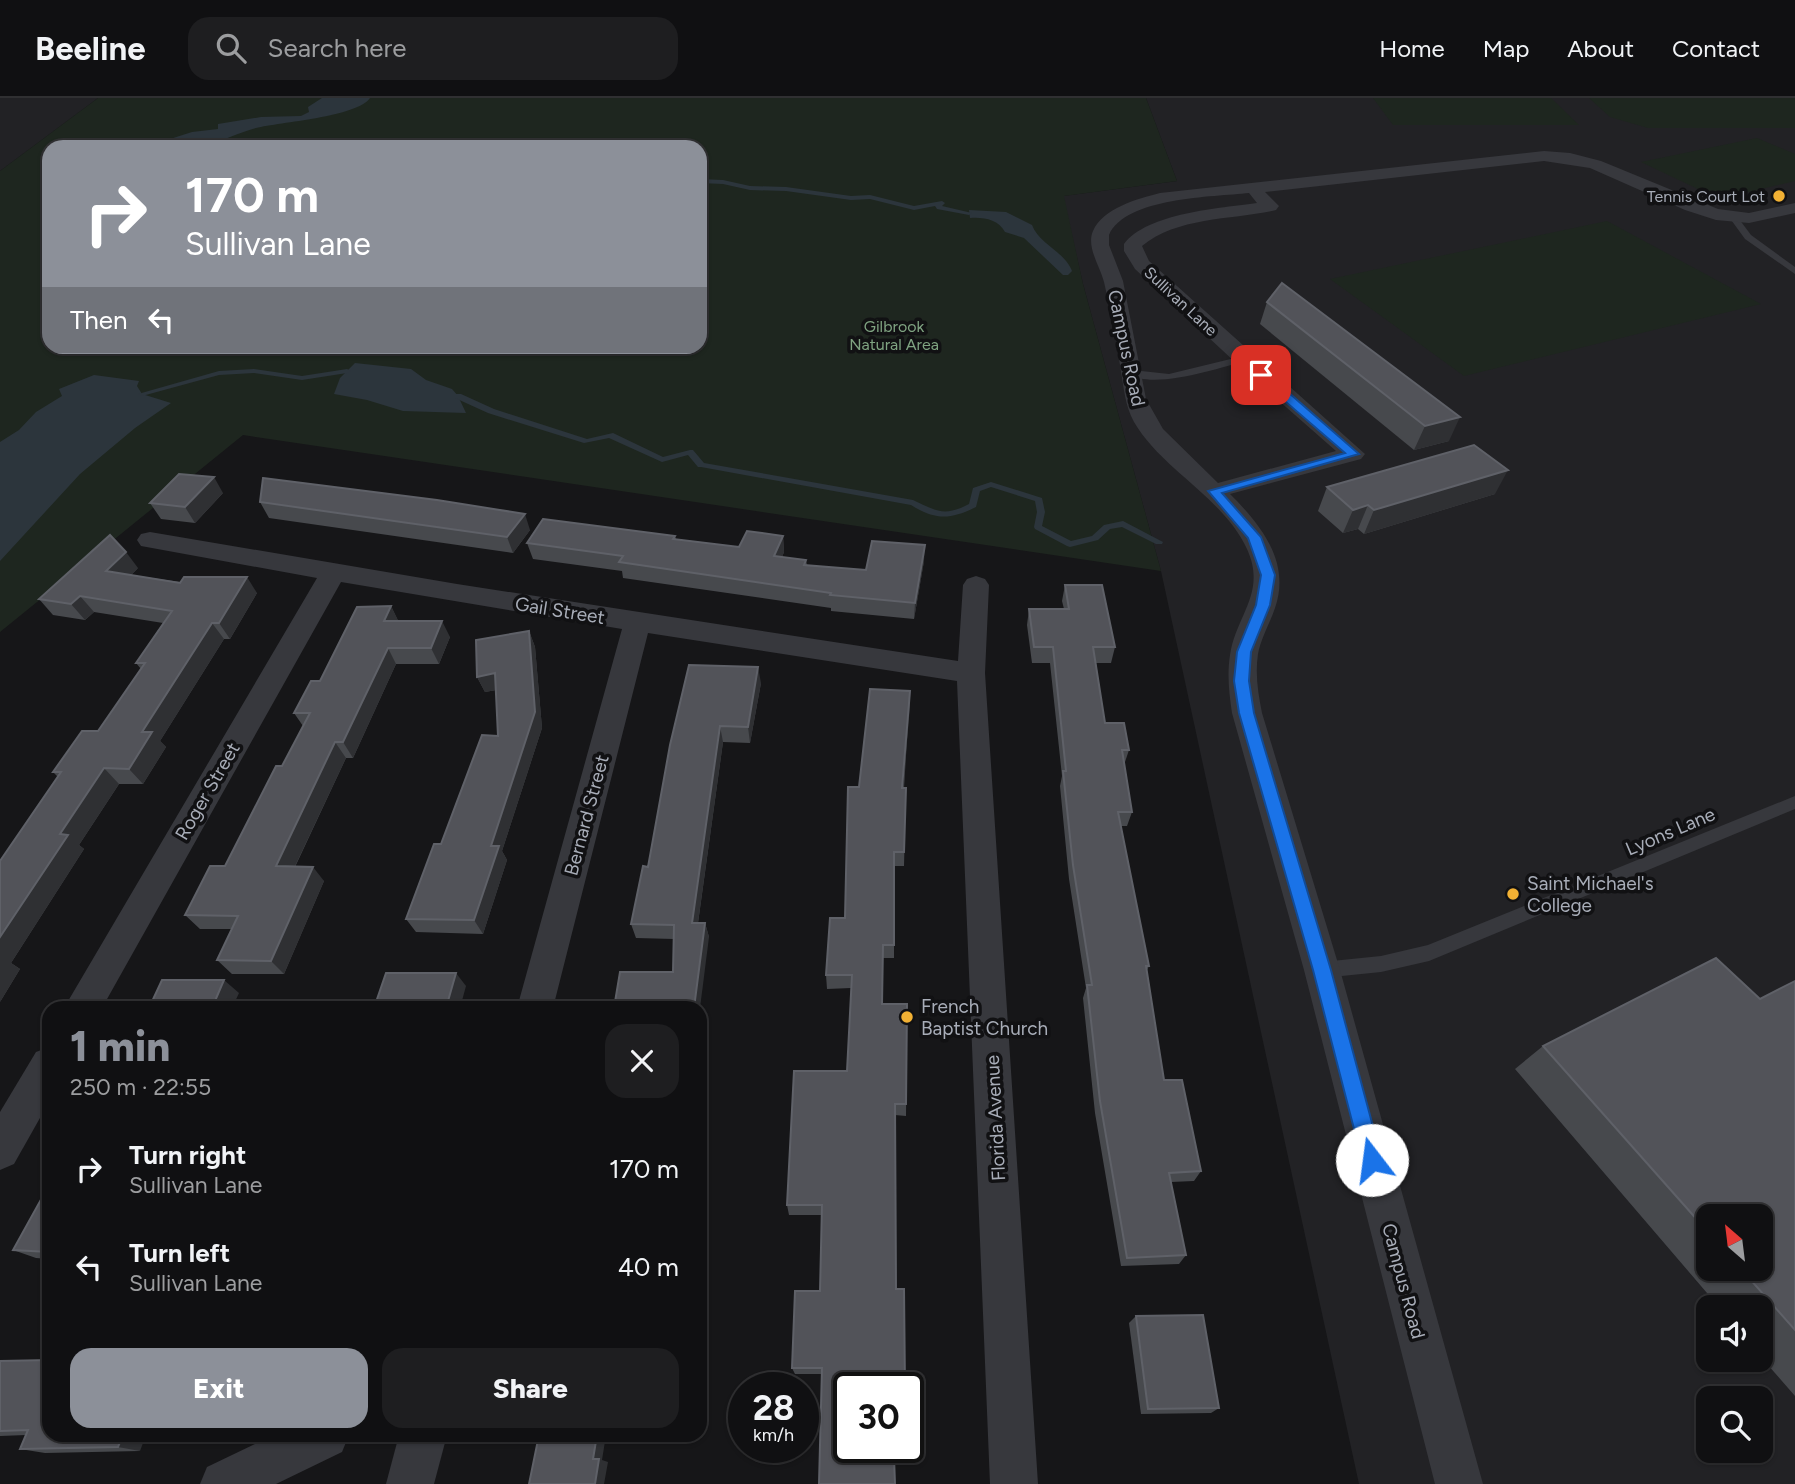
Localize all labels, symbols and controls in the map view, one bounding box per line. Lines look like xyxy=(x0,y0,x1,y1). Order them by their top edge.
search box xyxy=(188,17,678,80)
text: Beeline xyxy=(35,29,146,68)
icon: search xyxy=(212,29,250,67)
text: Search here xyxy=(268,32,406,64)
text: Home xyxy=(1379,34,1445,63)
text: Map xyxy=(1483,34,1529,63)
text: About xyxy=(1567,34,1634,63)
text: Contact xyxy=(1672,34,1760,63)
text: 170 m xyxy=(185,165,319,224)
icon: right xyxy=(70,168,161,259)
place label: Tennis Court Lot xyxy=(1647,187,1765,206)
marker: Tennis Court Lot xyxy=(1771,188,1787,204)
text: Sullivan Lane xyxy=(185,225,371,263)
street label: Sullivan Lane xyxy=(1140,263,1221,340)
street label: Campus Road xyxy=(1103,288,1150,409)
icon: left xyxy=(142,301,180,339)
text: Then xyxy=(70,304,128,336)
park label: Gilbrook Natural Area xyxy=(849,317,939,354)
pin xyxy=(1231,345,1291,405)
icon: arrive xyxy=(1242,356,1280,394)
street label: Gail Street xyxy=(513,592,606,629)
street label: Roger Street xyxy=(170,738,245,844)
street label: Bernard Street xyxy=(559,752,614,878)
street label: Lyons Lane xyxy=(1622,802,1719,861)
place label: Saint Michael's College xyxy=(1527,872,1654,917)
marker: Saint Michael's College xyxy=(1505,886,1521,902)
place label: French Baptist Church xyxy=(921,995,1048,1040)
marker: French Baptist Church xyxy=(899,1009,915,1025)
text: 1 min xyxy=(70,1021,170,1072)
button: close xyxy=(605,1024,679,1098)
street label: Florida Avenue xyxy=(981,1054,1010,1182)
text: 250 m · 22:55 xyxy=(70,1073,211,1101)
position arrow xyxy=(1335,1123,1409,1197)
text: Turn right xyxy=(129,1139,246,1171)
icon: right xyxy=(70,1150,108,1188)
text: 170 m xyxy=(609,1153,679,1185)
text: Sullivan Lane xyxy=(129,1171,262,1199)
north arrow xyxy=(1696,1204,1773,1281)
map controls xyxy=(1696,1204,1773,1463)
street label: Campus Road xyxy=(1377,1221,1430,1341)
text: Turn left xyxy=(129,1237,230,1269)
icon: left xyxy=(70,1248,108,1286)
text: 40 m xyxy=(618,1251,679,1283)
text: Sullivan Lane xyxy=(129,1269,262,1297)
button: sound xyxy=(1696,1295,1773,1372)
button: Exit xyxy=(70,1348,368,1428)
button: Share xyxy=(382,1348,679,1428)
speed limit sign: 30 xyxy=(833,1372,924,1463)
button: search xyxy=(1696,1386,1773,1463)
text: 28 xyxy=(753,1387,794,1429)
text: km/h xyxy=(753,1424,794,1446)

